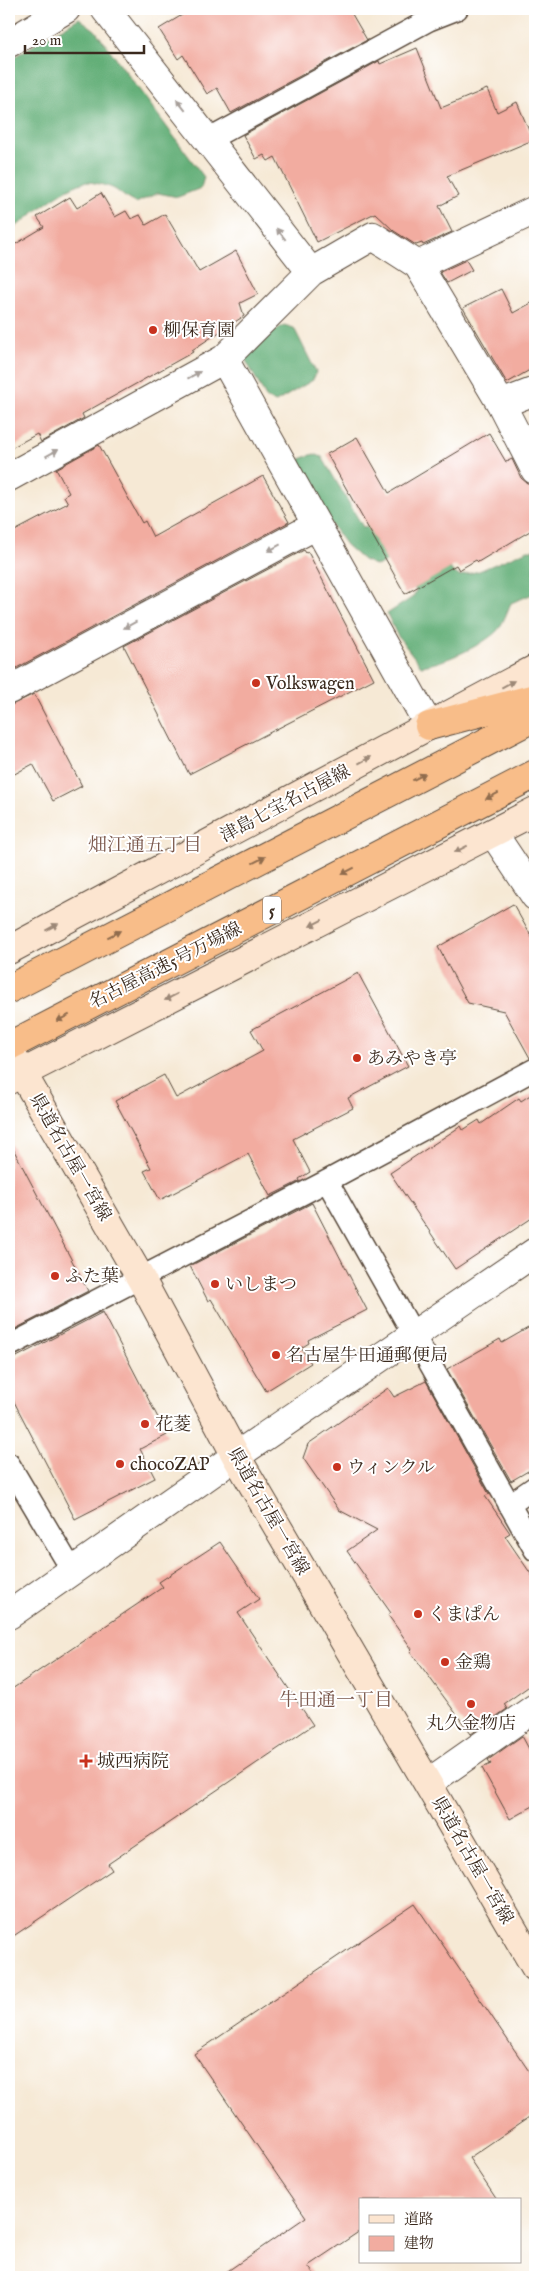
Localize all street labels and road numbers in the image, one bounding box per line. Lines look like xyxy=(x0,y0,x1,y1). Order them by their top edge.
street label: 津島七宝名古屋線 xyxy=(217,760,355,848)
road number: 5 xyxy=(263,896,281,924)
street label: 名古屋高速5号万場線 xyxy=(85,918,246,1015)
street label: 県道名古屋一宮線 xyxy=(24,1090,116,1226)
street label: 県道名古屋一宮線 xyxy=(222,1444,314,1580)
street label: 県道名古屋一宮線 xyxy=(426,1793,518,1929)

